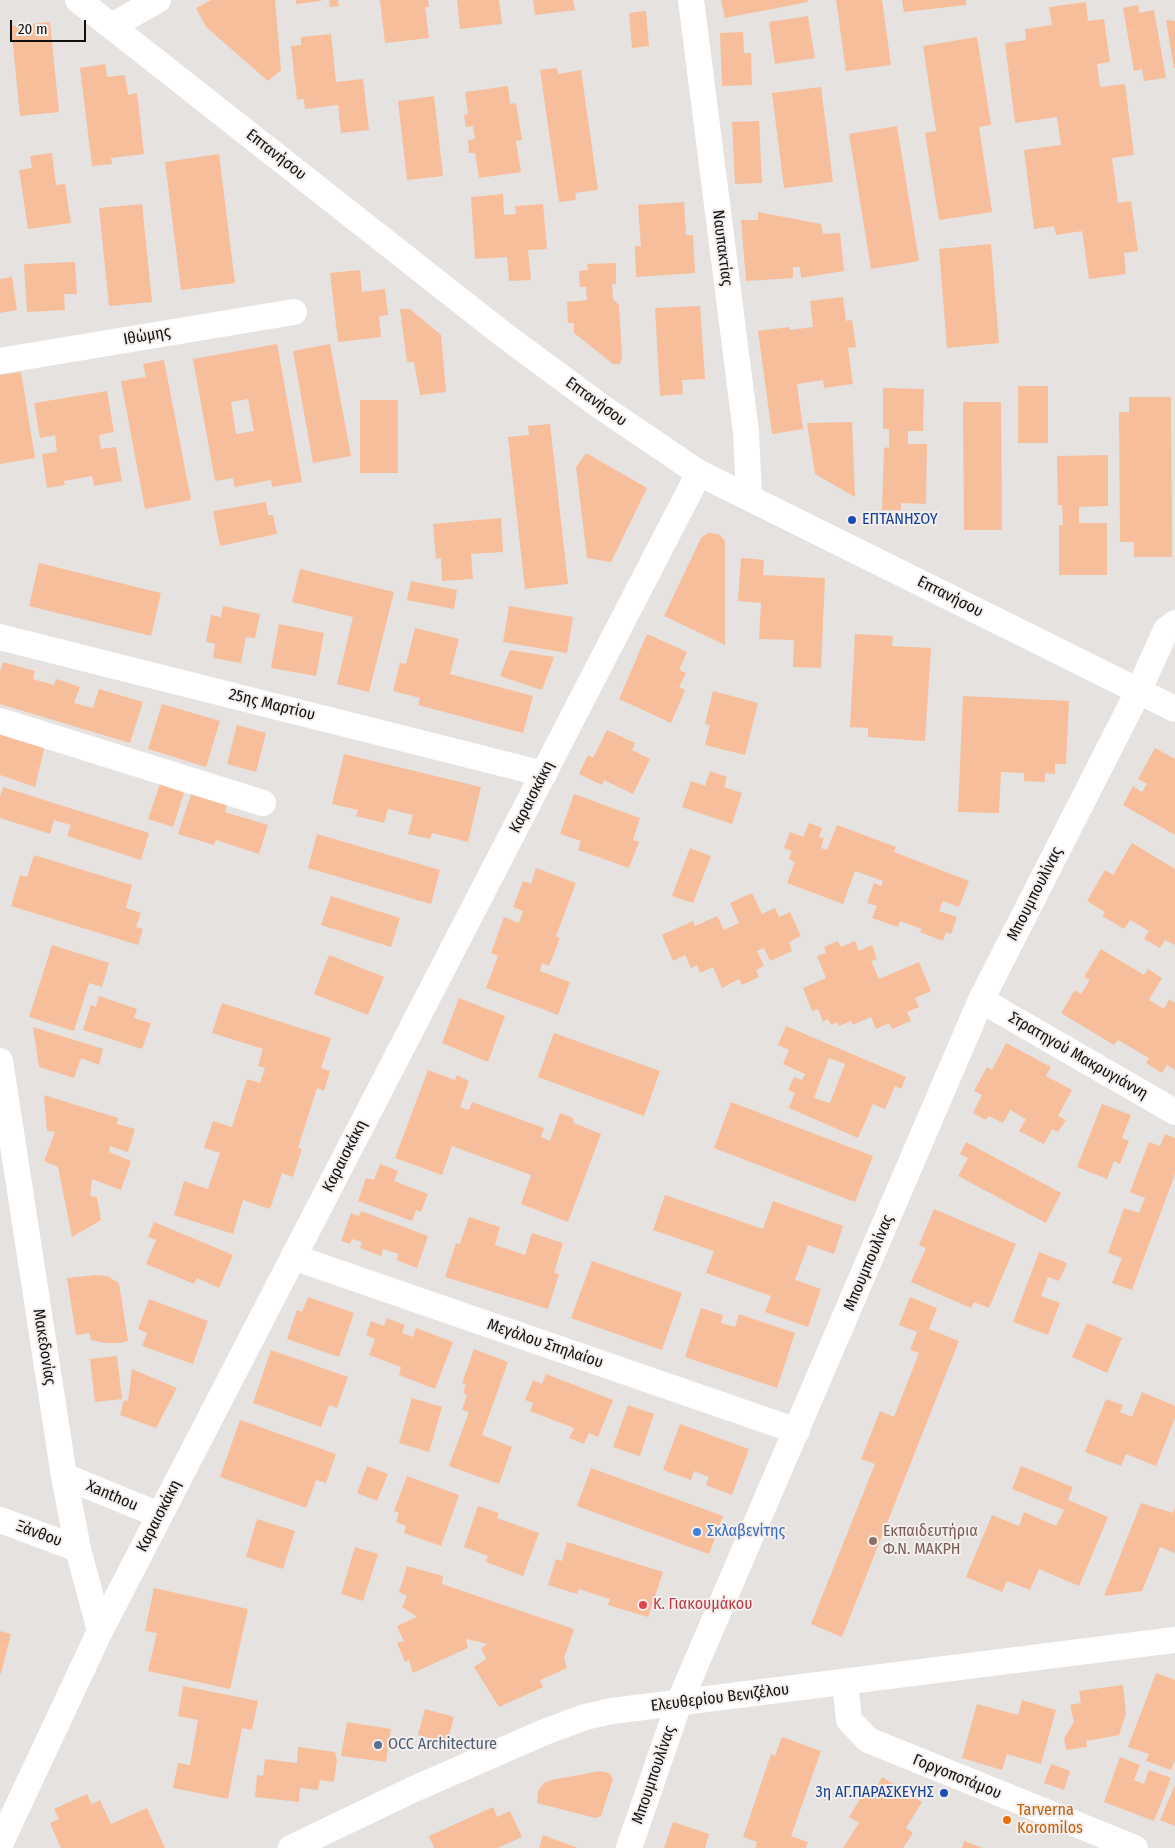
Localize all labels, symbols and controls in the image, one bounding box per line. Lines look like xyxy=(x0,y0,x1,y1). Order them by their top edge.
scale bar xyxy=(12,10,89,42)
text: 20 m xyxy=(18,20,48,38)
street label: Επτανήσου xyxy=(242,125,310,185)
street label: Ναυπακτίας xyxy=(708,209,736,287)
street label: Ιθώμης xyxy=(122,322,172,350)
street label: Επτανήσου xyxy=(562,373,630,431)
place label: ΕΠΤΑΝΗΣΟΥ xyxy=(862,510,938,530)
marker: ΕΠΤΑΝΗΣΟΥ xyxy=(846,514,858,526)
street label: Επτανήσου xyxy=(914,572,986,622)
street label: 25ης Μαρτίου xyxy=(227,685,317,725)
street label: Καραισκάκη xyxy=(506,758,558,836)
street label: Μπουμπουλίνας xyxy=(1003,844,1067,944)
street label: Στρατηγού Μακρυγιάννη xyxy=(1005,1008,1151,1104)
street label: Καραισκάκη xyxy=(319,1117,371,1195)
street label: Μπουμπουλίνας xyxy=(840,1212,898,1314)
street label: Μακεδονίας xyxy=(29,1308,59,1386)
street label: Μεγάλου Σπηλαίου xyxy=(484,1315,606,1373)
street label: Xanthou xyxy=(83,1477,141,1515)
street label: Καραισκάκη xyxy=(133,1477,185,1555)
street label: Ξάνθου xyxy=(13,1517,65,1551)
place label: Σκλαβενίτης xyxy=(707,1522,785,1542)
place label: Εκπαιδευτήρια Φ.Ν. ΜΑΚΡΗ xyxy=(883,1522,978,1560)
marker: Σκλαβενίτης xyxy=(691,1526,703,1538)
marker: Εκπαιδευτήρια Φ.Ν. ΜΑΚΡΗ xyxy=(867,1535,879,1547)
place label: Κ. Γιακουμάκου xyxy=(653,1595,752,1615)
marker: Κ. Γιακουμάκου xyxy=(637,1599,649,1611)
street label: Ελευθερίου Βενιζέλου xyxy=(650,1680,790,1716)
street label: Μπουμπουλίνας xyxy=(628,1723,680,1827)
place label: OCC Architecture xyxy=(388,1735,497,1755)
marker: OCC Architecture xyxy=(372,1739,384,1751)
street label: Γοργοποτάμου xyxy=(910,1751,1004,1803)
place label: 3η ΑΓ.ΠΑΡΑΣΚΕΥΗΣ xyxy=(815,1783,934,1803)
marker: 3η ΑΓ.ΠΑΡΑΣΚΕΥΗΣ xyxy=(938,1787,950,1799)
place label: Tarverna Koromilos xyxy=(1017,1801,1083,1839)
marker: Tarverna Koromilos xyxy=(1001,1814,1013,1826)

